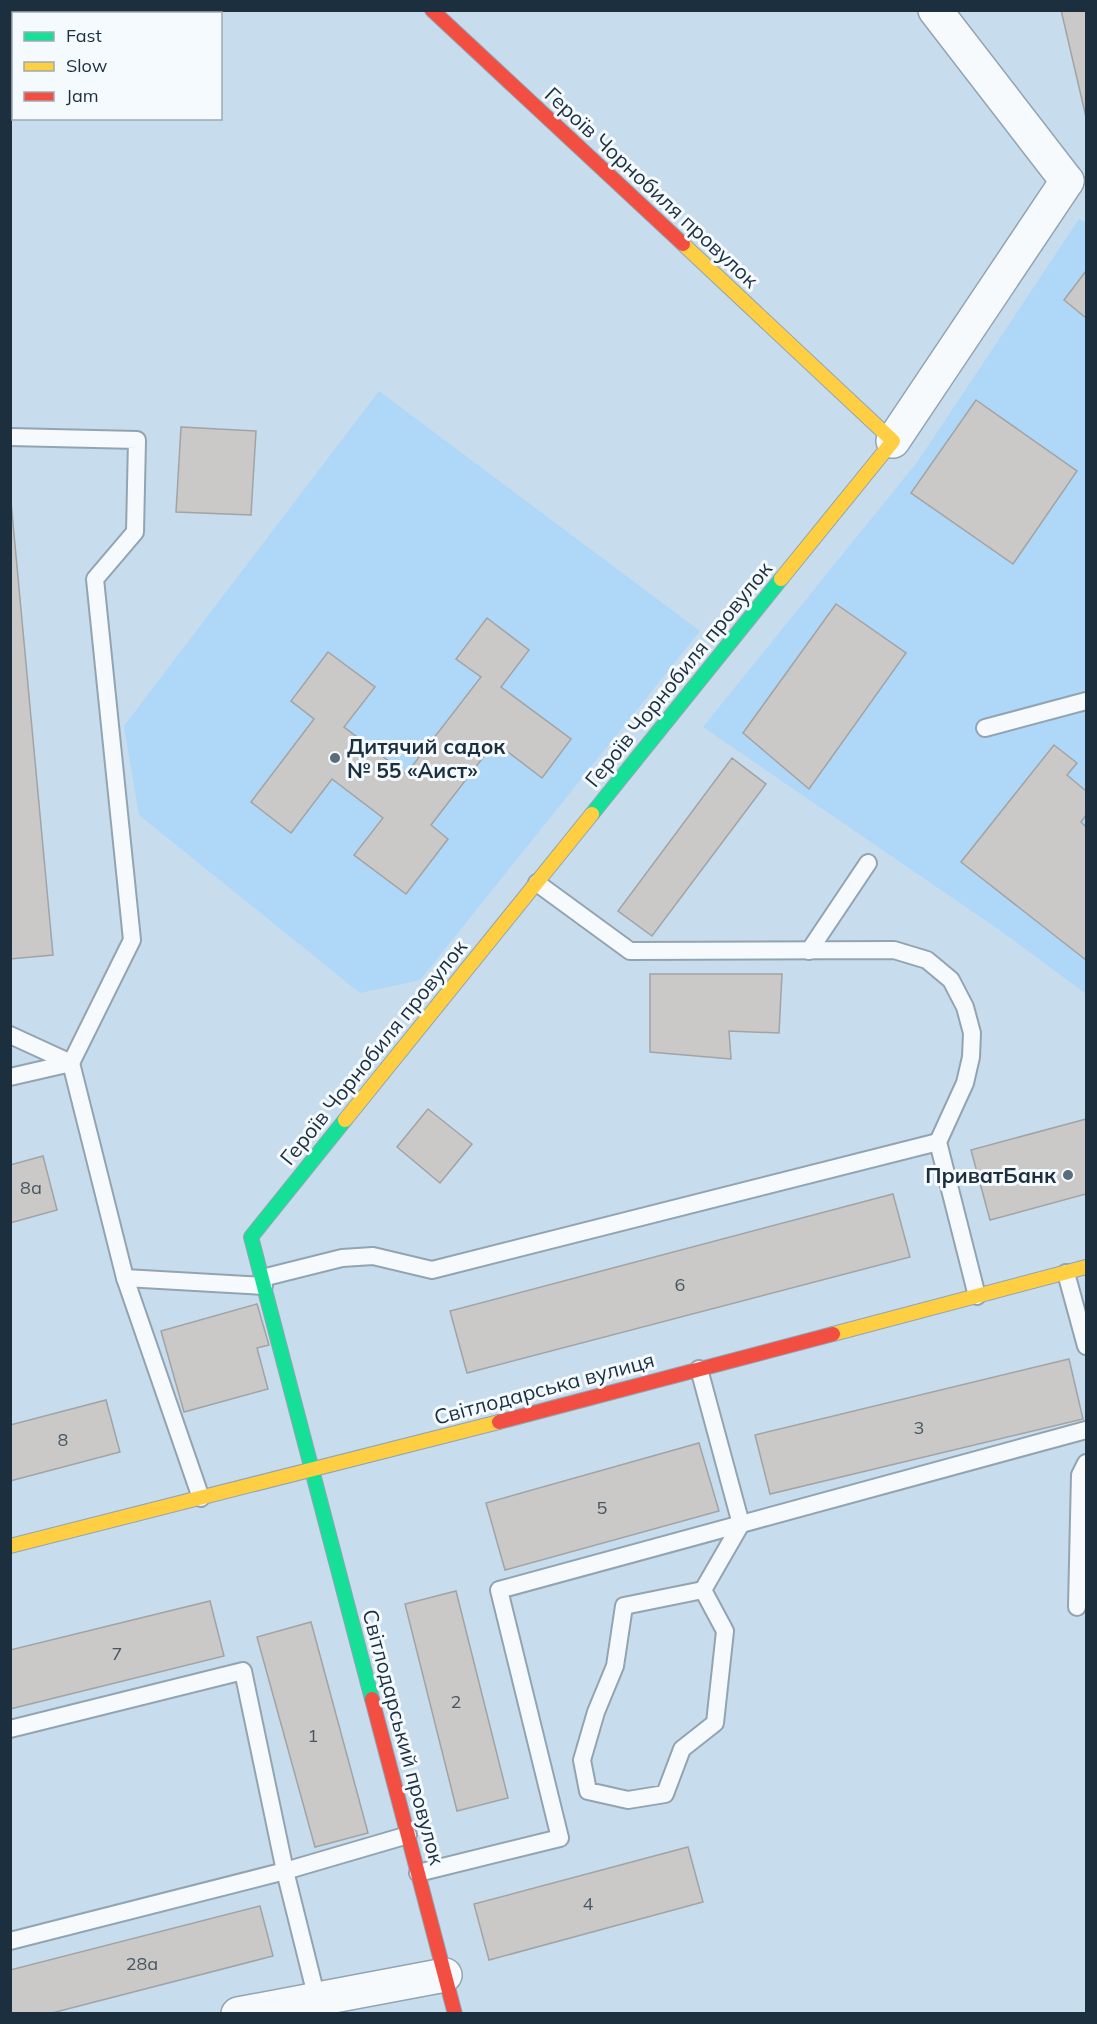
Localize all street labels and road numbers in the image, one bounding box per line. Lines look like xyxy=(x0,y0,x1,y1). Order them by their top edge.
street label: Героїв Чорнобиля провулок xyxy=(540,81,765,293)
street label: Героїв Чорнобиля провулок xyxy=(579,556,777,792)
street label: Героїв Чорнобиля провулок xyxy=(274,934,472,1170)
street label: Світлодарська вулиця xyxy=(431,1346,657,1430)
street label: Світлодарський провулок xyxy=(357,1606,451,1868)

